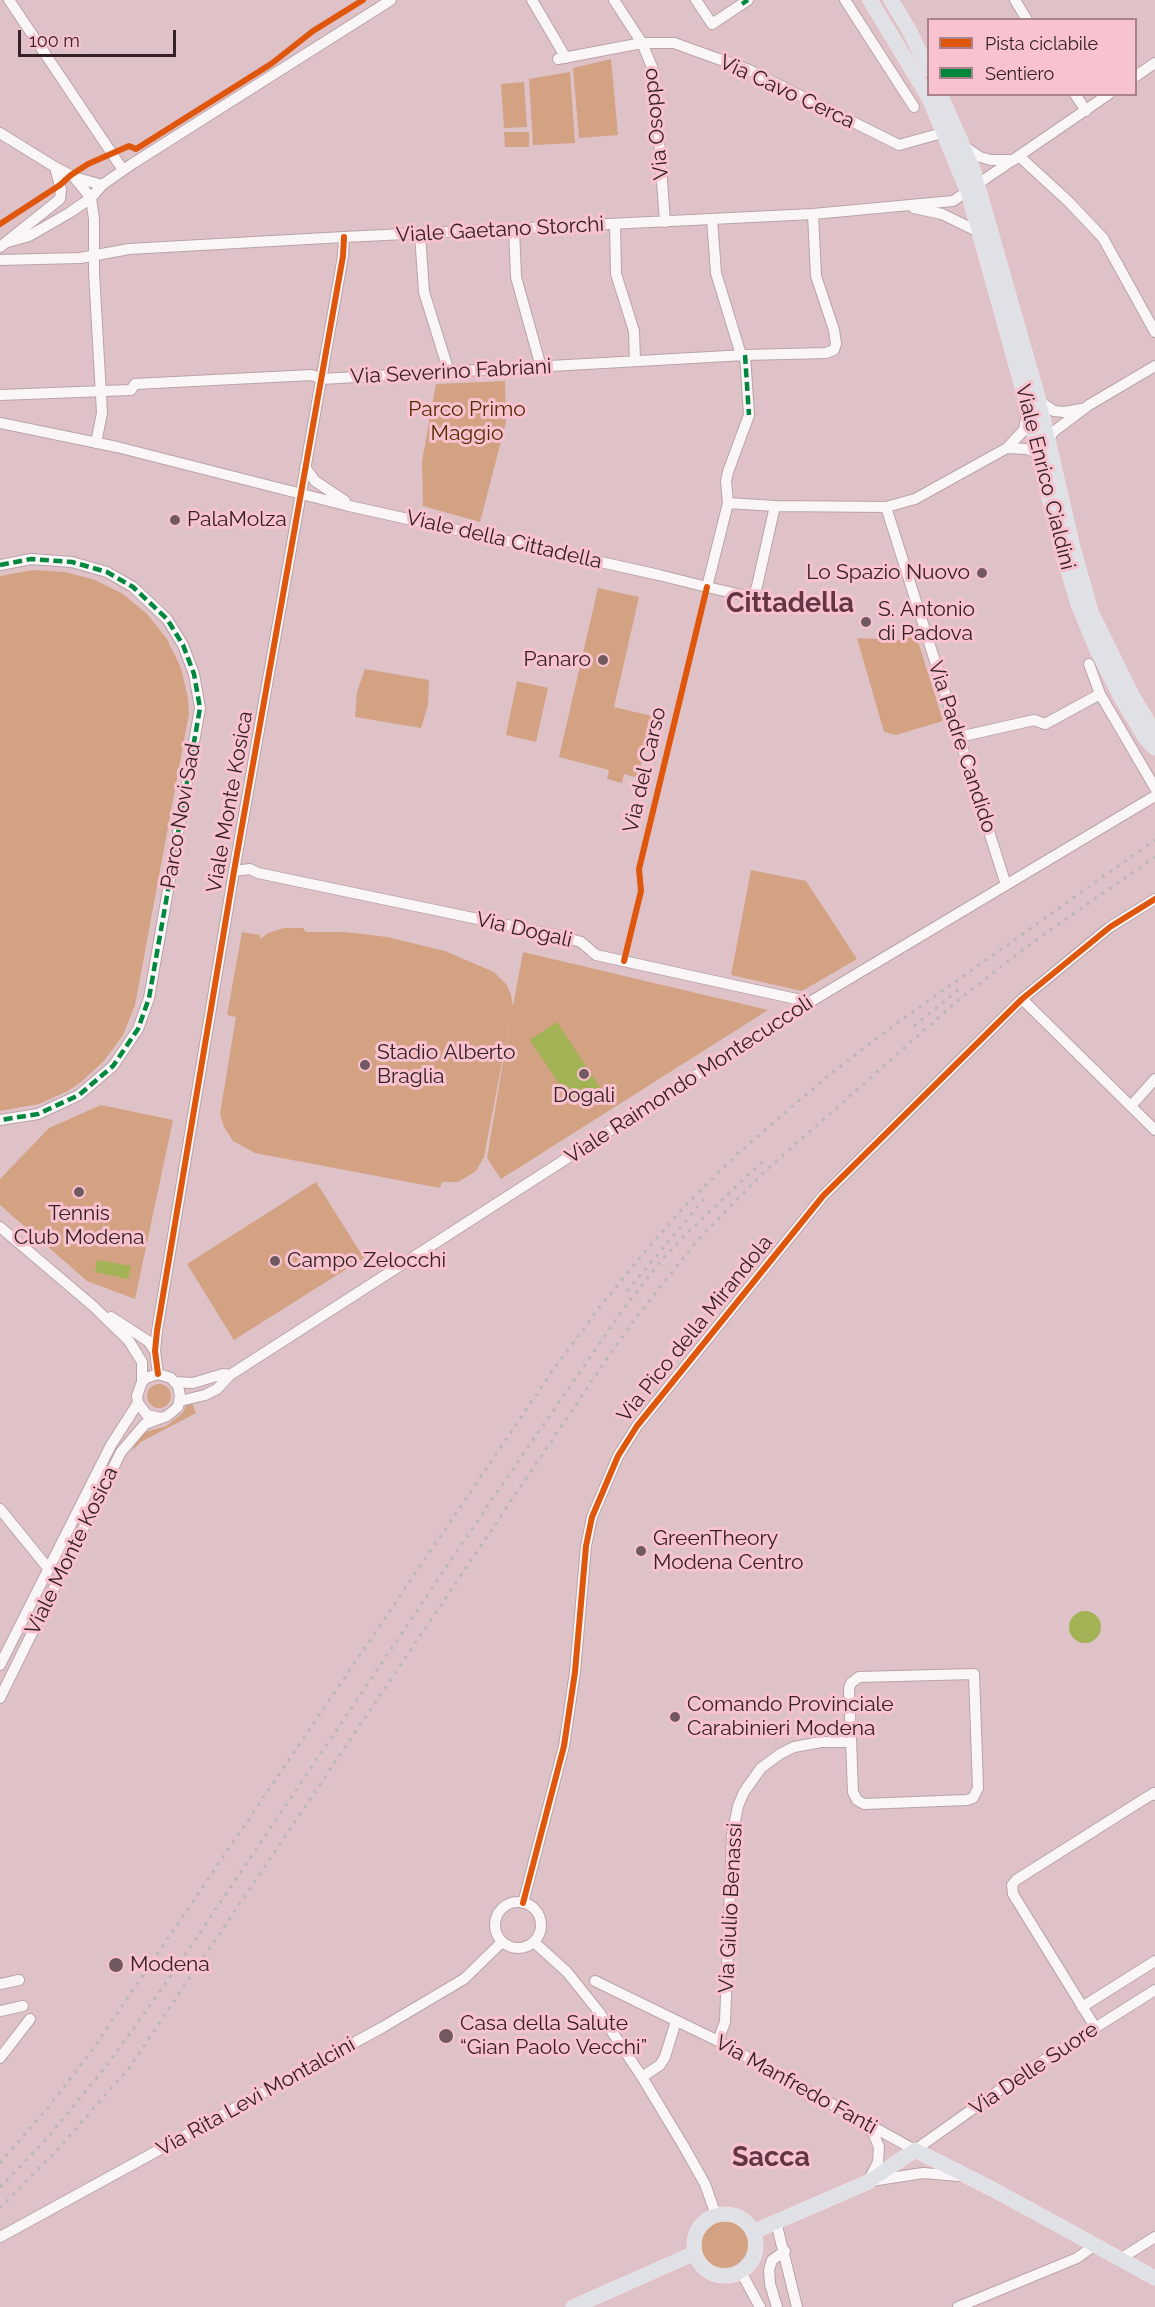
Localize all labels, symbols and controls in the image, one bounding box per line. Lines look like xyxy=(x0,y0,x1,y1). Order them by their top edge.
scale bar xyxy=(21,18,178,56)
legend xyxy=(927,18,1137,96)
text: 100 m xyxy=(29,30,80,51)
text: Pista ciclabile xyxy=(985,33,1098,54)
street label: Via Cavo Cerca xyxy=(715,50,859,134)
text: Sentiero xyxy=(985,63,1054,84)
street label: Via Osoppo xyxy=(638,67,674,181)
street label: Viale Gaetano Storchi xyxy=(395,212,605,248)
street label: Via Severino Fabriani xyxy=(350,354,552,390)
street label: Viale Enrico Cialdini xyxy=(1010,382,1080,572)
park label: Parco Primo Maggio xyxy=(408,397,526,447)
street label: Viale della Cittadella xyxy=(404,505,604,575)
place label: PalaMolza xyxy=(187,507,287,533)
marker: PalaMolza xyxy=(168,513,182,527)
place label: Lo Spazio Nuovo xyxy=(806,560,970,586)
marker: Lo Spazio Nuovo xyxy=(975,566,989,580)
district label: Cittadella xyxy=(726,588,854,620)
place label: S. Antonio di Padova xyxy=(878,597,975,647)
marker: S. Antonio di Padova xyxy=(859,615,873,629)
place label: Panaro xyxy=(523,647,591,673)
marker: Panaro xyxy=(596,653,610,667)
street label: Via Padre Candido xyxy=(922,658,1002,836)
street label: Via del Carso xyxy=(618,705,672,835)
street label: Viale Monte Kosica xyxy=(202,709,258,895)
street label: Parco Novi Sad xyxy=(156,741,206,891)
street label: Via Dogali xyxy=(473,907,575,953)
street label: Viale Raimondo Montecuccoli xyxy=(561,990,817,1170)
place label: Stadio Alberto Braglia xyxy=(377,1040,515,1090)
marker: Stadio Alberto Braglia xyxy=(358,1058,372,1072)
marker: Dogali xyxy=(577,1067,591,1081)
place label: Dogali xyxy=(553,1083,615,1109)
marker: Tennis Club Modena xyxy=(72,1185,86,1199)
place label: Tennis Club Modena xyxy=(14,1201,144,1251)
street label: Via Pico della Mirandola xyxy=(612,1231,778,1427)
place label: Campo Zelocchi xyxy=(287,1248,446,1274)
marker: Campo Zelocchi xyxy=(268,1254,282,1268)
street label: Viale Monte Kosica xyxy=(20,1463,124,1639)
place label: GreenTheory Modena Centro xyxy=(653,1526,804,1576)
marker: GreenTheory Modena Centro xyxy=(634,1544,648,1558)
place label: Comando Provinciale Carabinieri Modena xyxy=(687,1692,894,1742)
marker: Comando Provinciale Carabinieri Modena xyxy=(668,1710,682,1724)
street label: Via Giulio Benassi xyxy=(714,1822,748,1994)
place label: Modena xyxy=(130,1952,210,1978)
marker: Modena xyxy=(107,1956,125,1974)
place label: Casa della Salute “Gian Paolo Vecchi” xyxy=(460,2011,647,2061)
street label: Via Delle Suore xyxy=(965,2017,1103,2121)
marker: Casa della Salute “Gian Paolo Vecchi” xyxy=(437,2027,455,2045)
street label: Via Manfredo Fanti xyxy=(711,2030,881,2140)
street label: Via Rita Levi Montalcini xyxy=(152,2032,360,2162)
district label: Sacca xyxy=(732,2142,810,2174)

